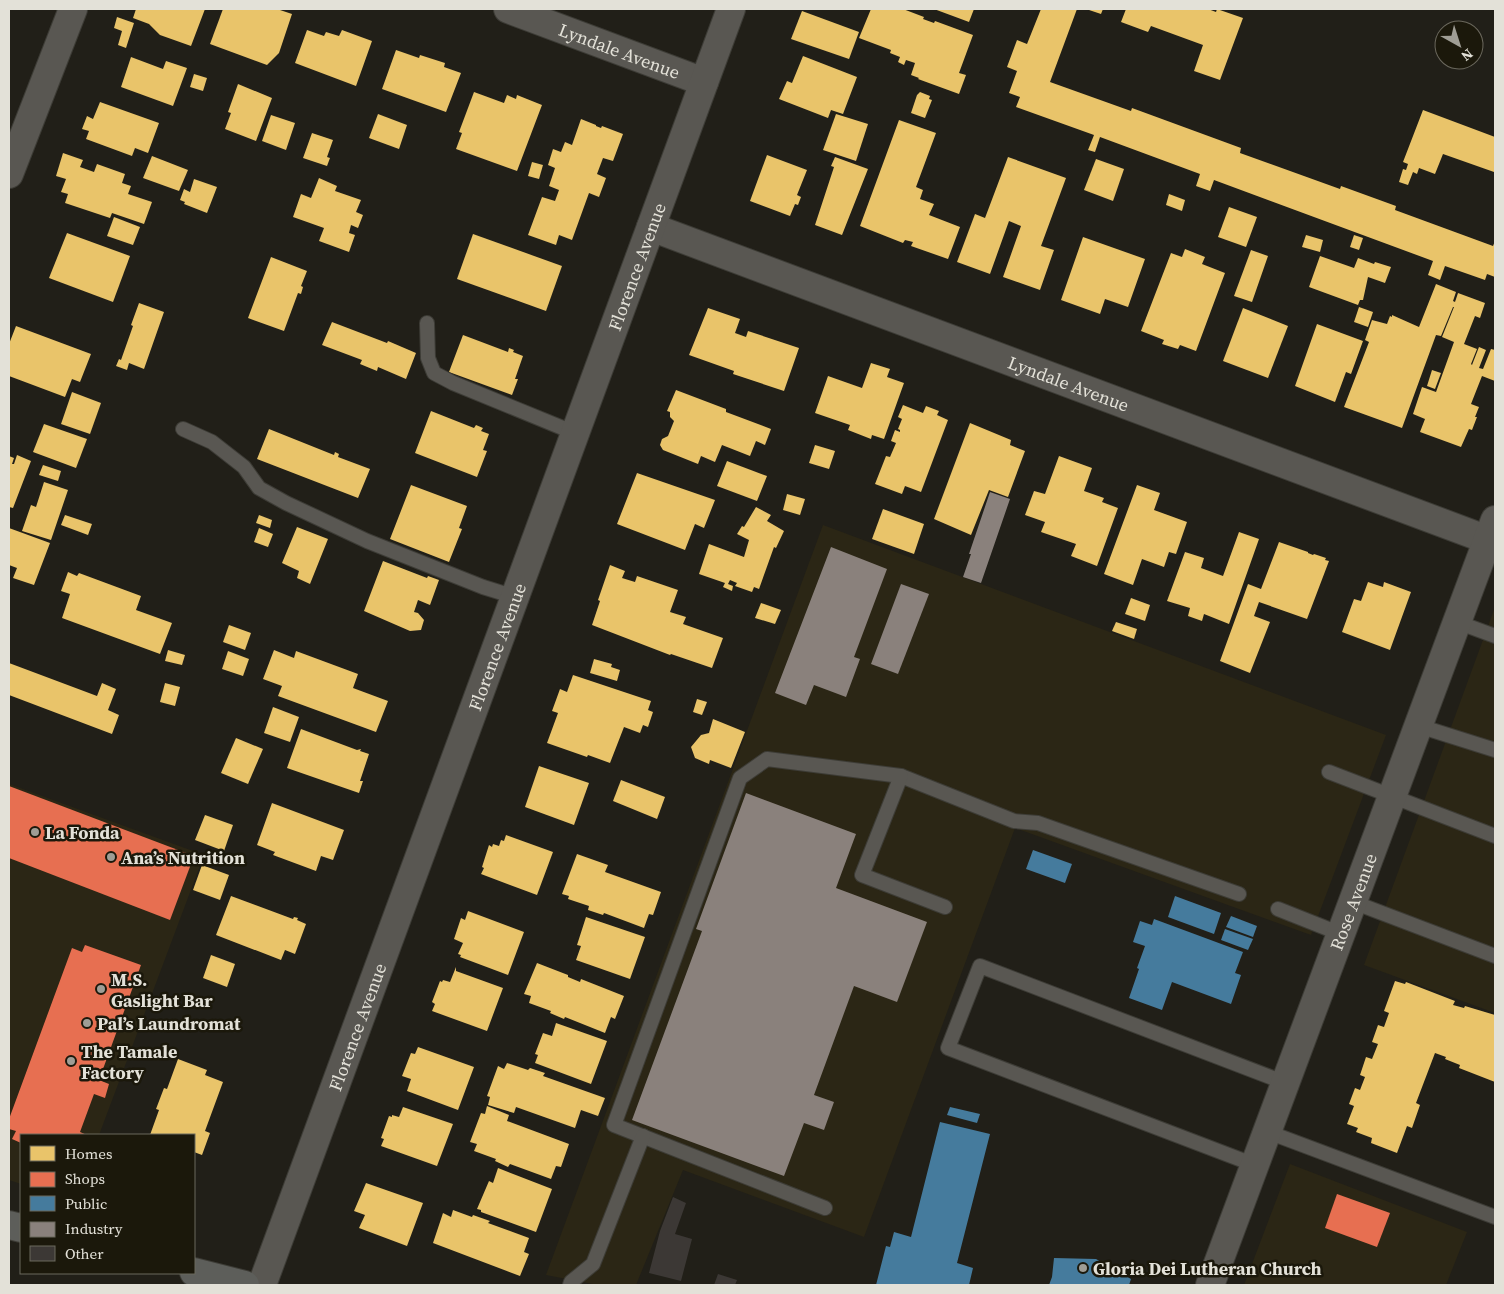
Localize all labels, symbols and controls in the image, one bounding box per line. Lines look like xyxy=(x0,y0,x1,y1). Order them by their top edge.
street label: Lyndale Avenue xyxy=(555,17,684,84)
north arrow xyxy=(1434,20,1484,70)
text: N xyxy=(1457,44,1477,66)
street label: Florence Avenue xyxy=(601,199,671,334)
street label: Lyndale Avenue xyxy=(1005,349,1133,417)
street label: Florence Avenue xyxy=(462,579,532,714)
place label: La Fonda xyxy=(45,820,120,845)
marker: La Fonda xyxy=(29,826,41,838)
place label: Ana’s Nutrition xyxy=(121,845,245,870)
street label: Rose Avenue xyxy=(1323,850,1382,954)
marker: Ana’s Nutrition xyxy=(105,851,117,863)
street label: Florence Avenue xyxy=(322,959,392,1094)
place label: M.S. Gaslight Bar xyxy=(111,967,213,1013)
marker: M.S. Gaslight Bar xyxy=(95,983,107,995)
place label: Pal’s Laundromat xyxy=(97,1011,241,1036)
marker: Pal’s Laundromat xyxy=(81,1017,93,1029)
place label: The Tamale Factory xyxy=(81,1039,177,1085)
marker: The Tamale Factory xyxy=(65,1055,77,1067)
legend xyxy=(20,1134,195,1274)
text: Homes xyxy=(65,1143,112,1164)
text: Shops xyxy=(65,1168,105,1189)
text: Public xyxy=(65,1193,107,1214)
text: Industry xyxy=(65,1218,123,1239)
text: Other xyxy=(65,1243,104,1264)
place label: Gloria Dei Lutheran Church xyxy=(1093,1256,1322,1281)
marker: Gloria Dei Lutheran Church xyxy=(1077,1262,1089,1274)

